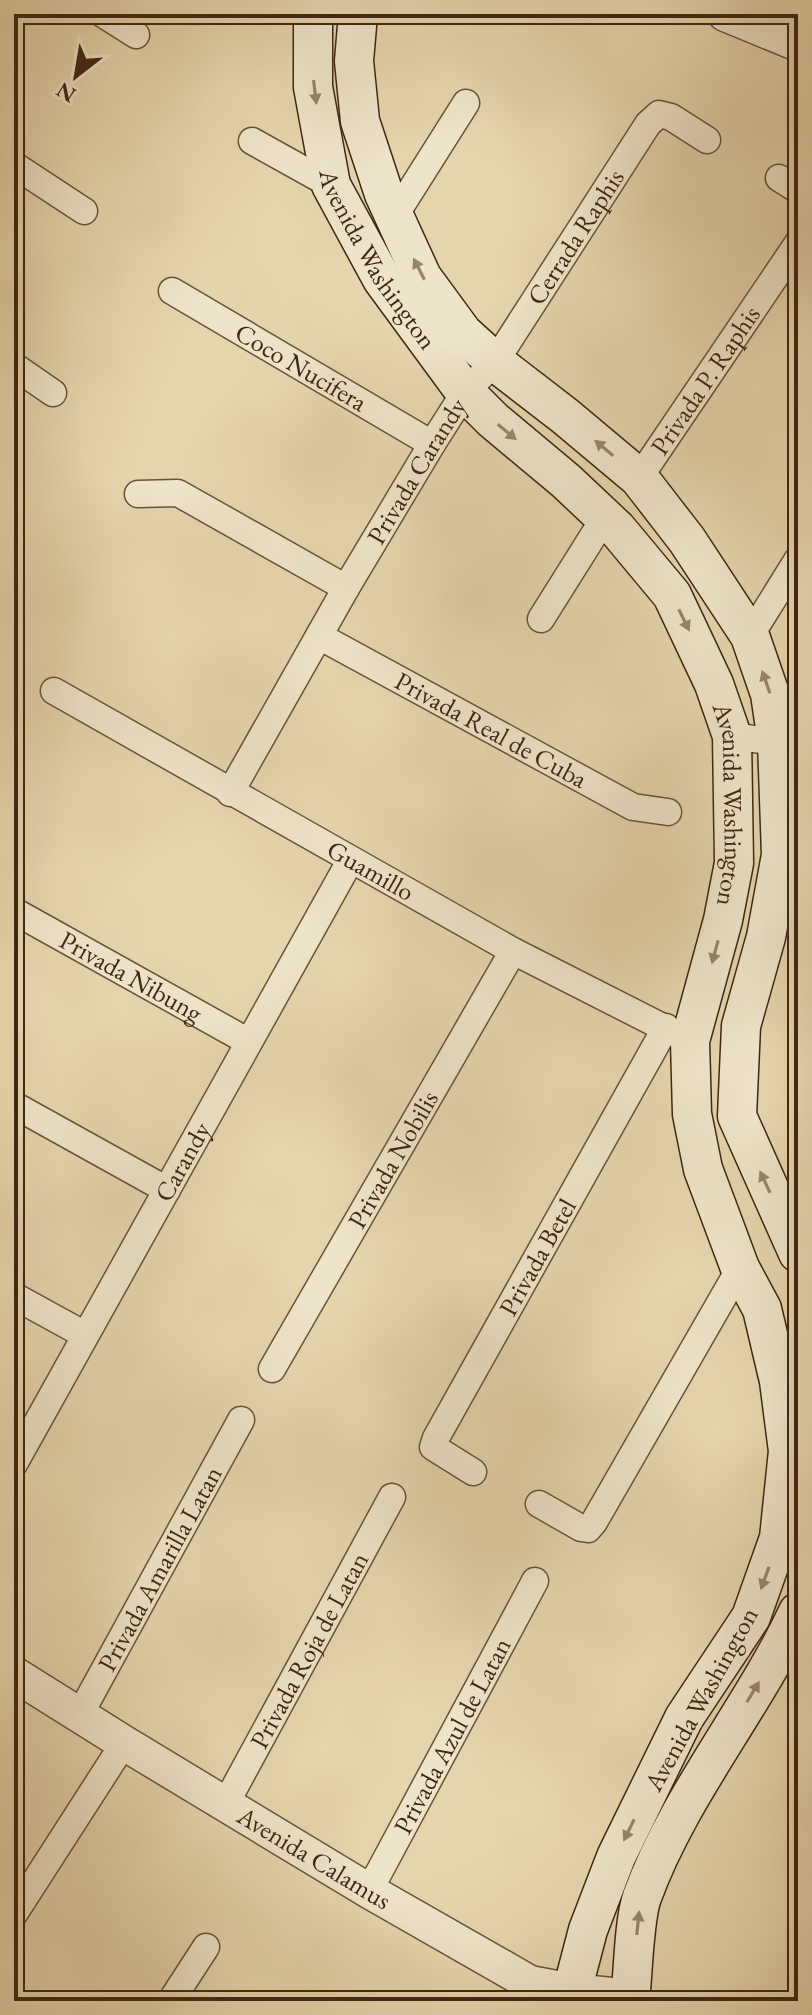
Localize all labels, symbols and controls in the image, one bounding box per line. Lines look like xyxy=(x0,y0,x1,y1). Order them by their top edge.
north arrow xyxy=(36,36,116,116)
text: N xyxy=(51,76,81,110)
one-way arrow xyxy=(308,80,321,105)
street label: Cerrada Raphis xyxy=(519,162,632,311)
street label: Avenida Washington xyxy=(311,166,445,356)
one-way arrow xyxy=(412,258,425,281)
street label: Privada P. Raphis xyxy=(642,299,768,462)
street label: Coco Nucifera xyxy=(229,315,374,419)
street label: Privada Carandy xyxy=(359,391,474,551)
one-way arrow xyxy=(497,423,517,440)
one-way arrow xyxy=(594,440,614,457)
one-way arrow xyxy=(677,608,691,632)
street label: Privada Real de Cuba xyxy=(389,664,594,796)
one-way arrow xyxy=(759,670,771,694)
street label: Avenida Washington xyxy=(704,697,751,910)
street label: Guamillo xyxy=(321,832,420,909)
street label: Privada Nibung xyxy=(53,923,209,1030)
one-way arrow xyxy=(708,939,720,964)
street label: Privada Nobilis xyxy=(340,1084,446,1234)
street label: Carandy xyxy=(147,1115,219,1208)
one-way arrow xyxy=(758,1171,772,1194)
street label: Privada Betel xyxy=(491,1192,584,1322)
street label: Privada Amarilla Latan xyxy=(90,1460,230,1677)
street label: Privada Roja de Latan xyxy=(242,1546,376,1755)
one-way arrow xyxy=(758,1566,771,1590)
street label: Avenida Washington xyxy=(636,1601,766,1798)
street label: Privada Azul de Latan xyxy=(386,1631,519,1840)
one-way arrow xyxy=(746,1681,760,1703)
street label: Avenida Calamus xyxy=(230,1798,397,1917)
one-way arrow xyxy=(622,1819,636,1842)
one-way arrow xyxy=(632,1910,645,1935)

